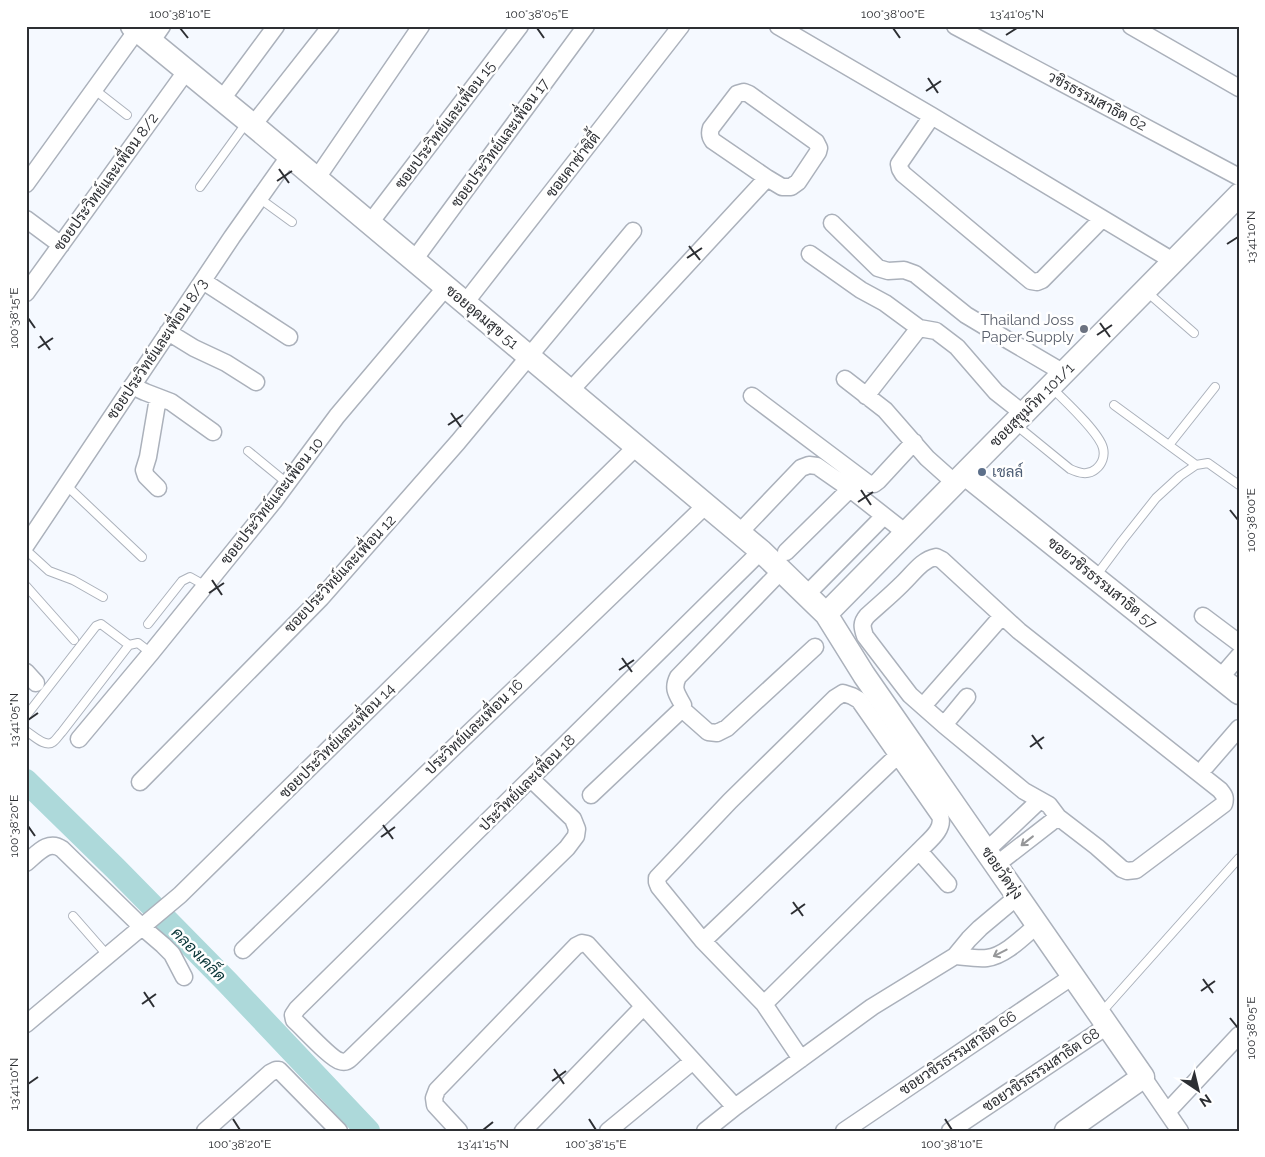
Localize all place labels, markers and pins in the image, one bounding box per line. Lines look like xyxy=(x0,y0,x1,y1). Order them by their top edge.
place label: Thailand Joss Paper Supply xyxy=(980,311,1074,346)
marker: Thailand Joss Paper Supply xyxy=(1078,323,1090,335)
place label: เชลล์ xyxy=(992,462,1023,481)
marker: เชลล์ xyxy=(976,466,988,478)

